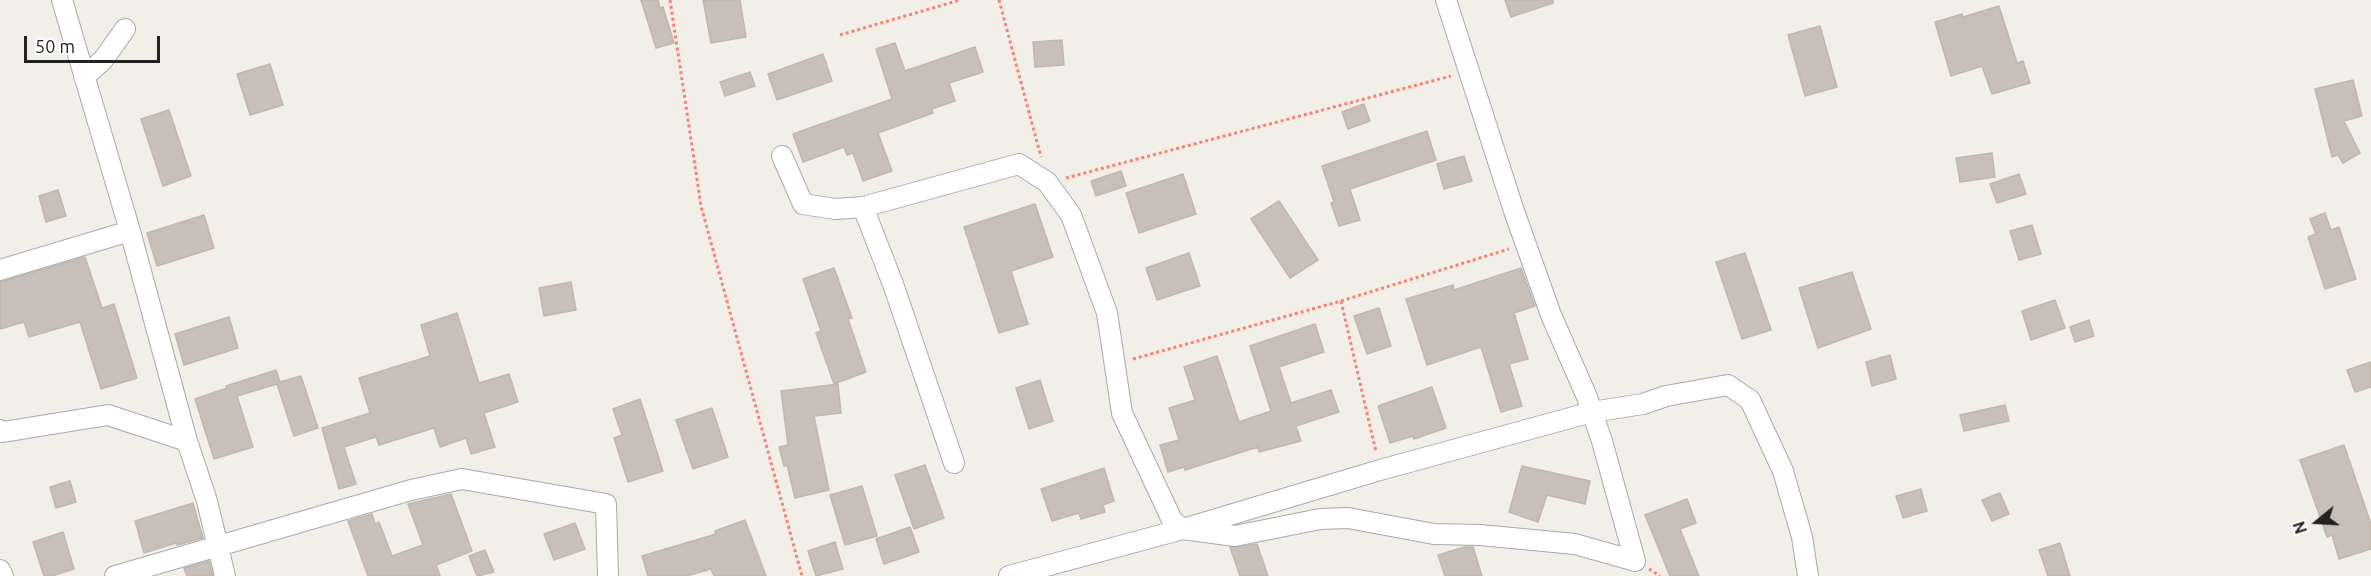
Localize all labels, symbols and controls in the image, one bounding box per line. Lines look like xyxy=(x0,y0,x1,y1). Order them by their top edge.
scale bar xyxy=(27,24,164,62)
text: 50 m xyxy=(35,36,75,56)
north arrow xyxy=(2287,492,2347,552)
text: N xyxy=(2289,519,2310,536)

